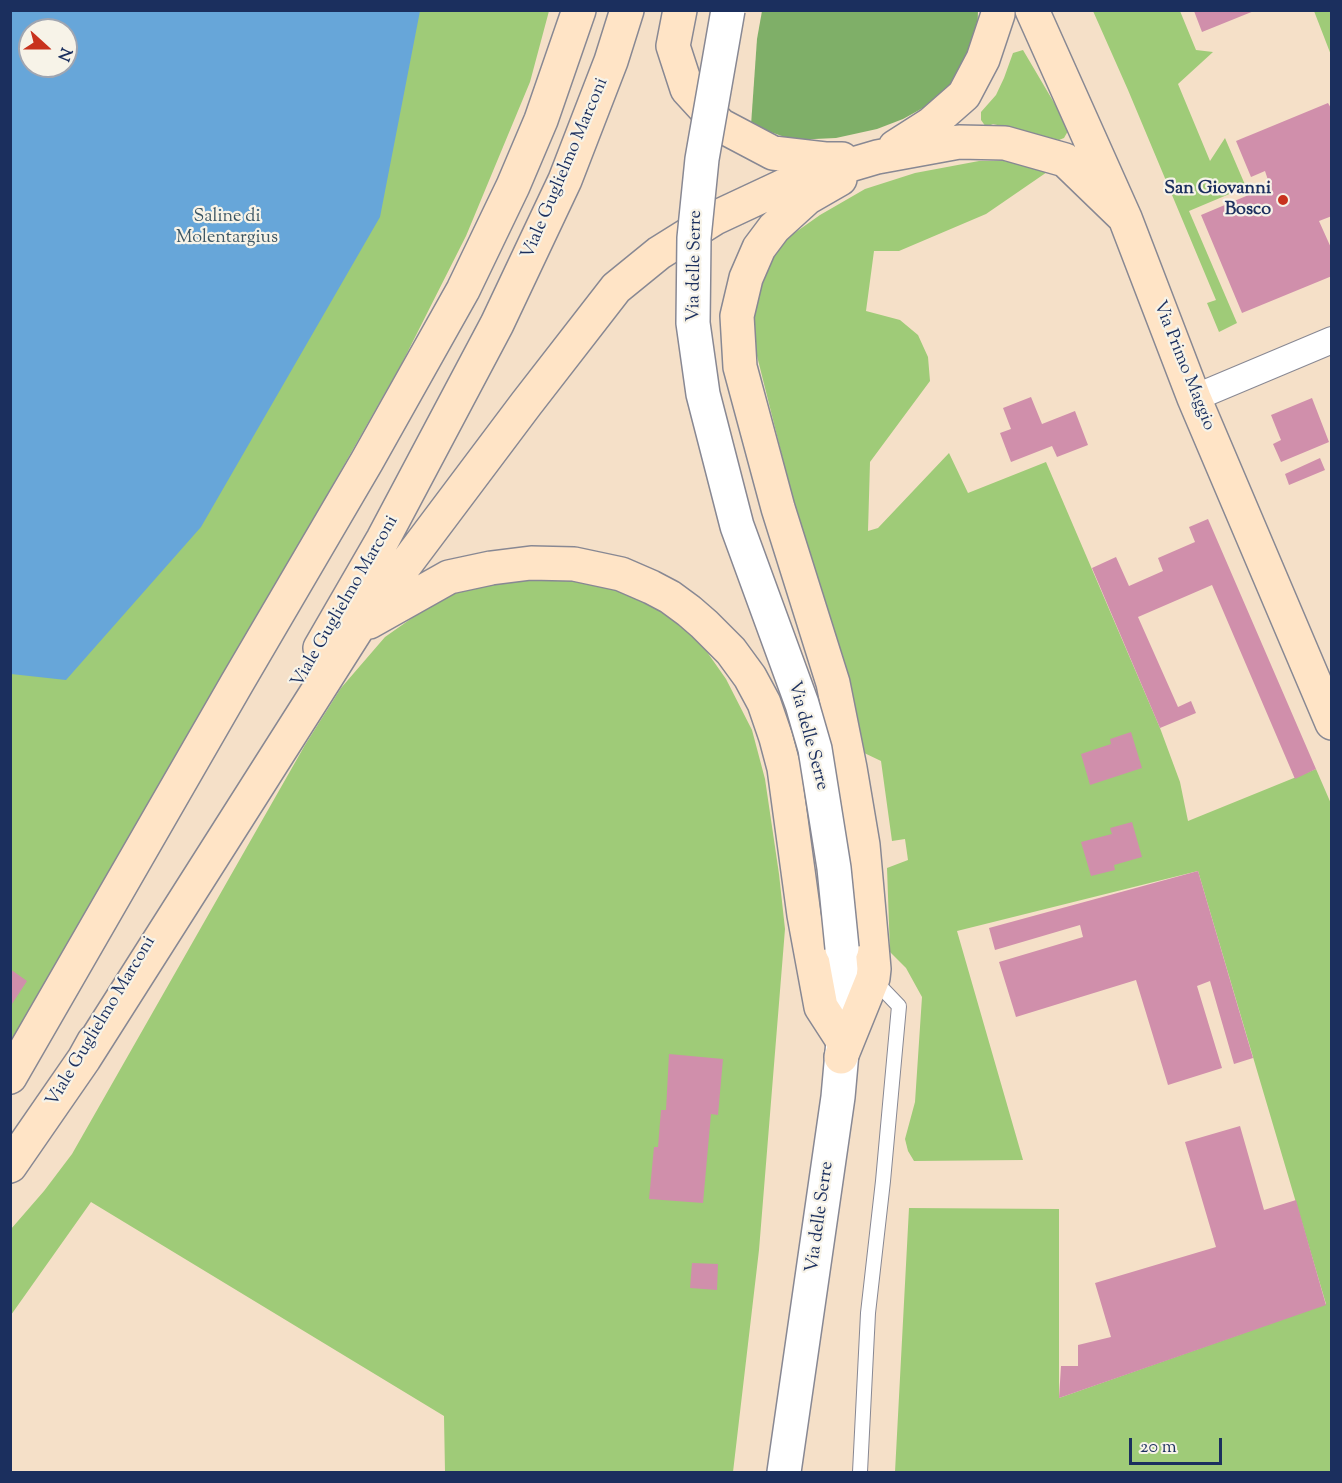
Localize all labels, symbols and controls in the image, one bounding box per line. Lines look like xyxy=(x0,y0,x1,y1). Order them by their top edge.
north arrow xyxy=(18,18,78,78)
text: N xyxy=(50,44,76,64)
street label: Viale Guglielmo Marconi xyxy=(518,75,614,263)
place label: San Giovanni Bosco xyxy=(1164,179,1271,222)
marker: San Giovanni Bosco xyxy=(1276,193,1290,207)
park label: Saline di Molentargius xyxy=(176,207,278,250)
street label: Via delle Serre xyxy=(684,210,708,322)
street label: Via Primo Maggio xyxy=(1147,298,1219,434)
street label: Viale Guglielmo Marconi xyxy=(288,512,404,692)
street label: Via delle Serre xyxy=(782,679,832,793)
street label: Viale Guglielmo Marconi xyxy=(43,933,161,1111)
street label: Via delle Serre xyxy=(803,1160,839,1274)
scale bar xyxy=(1132,1426,1225,1464)
text: 20 m xyxy=(1140,1435,1177,1461)

